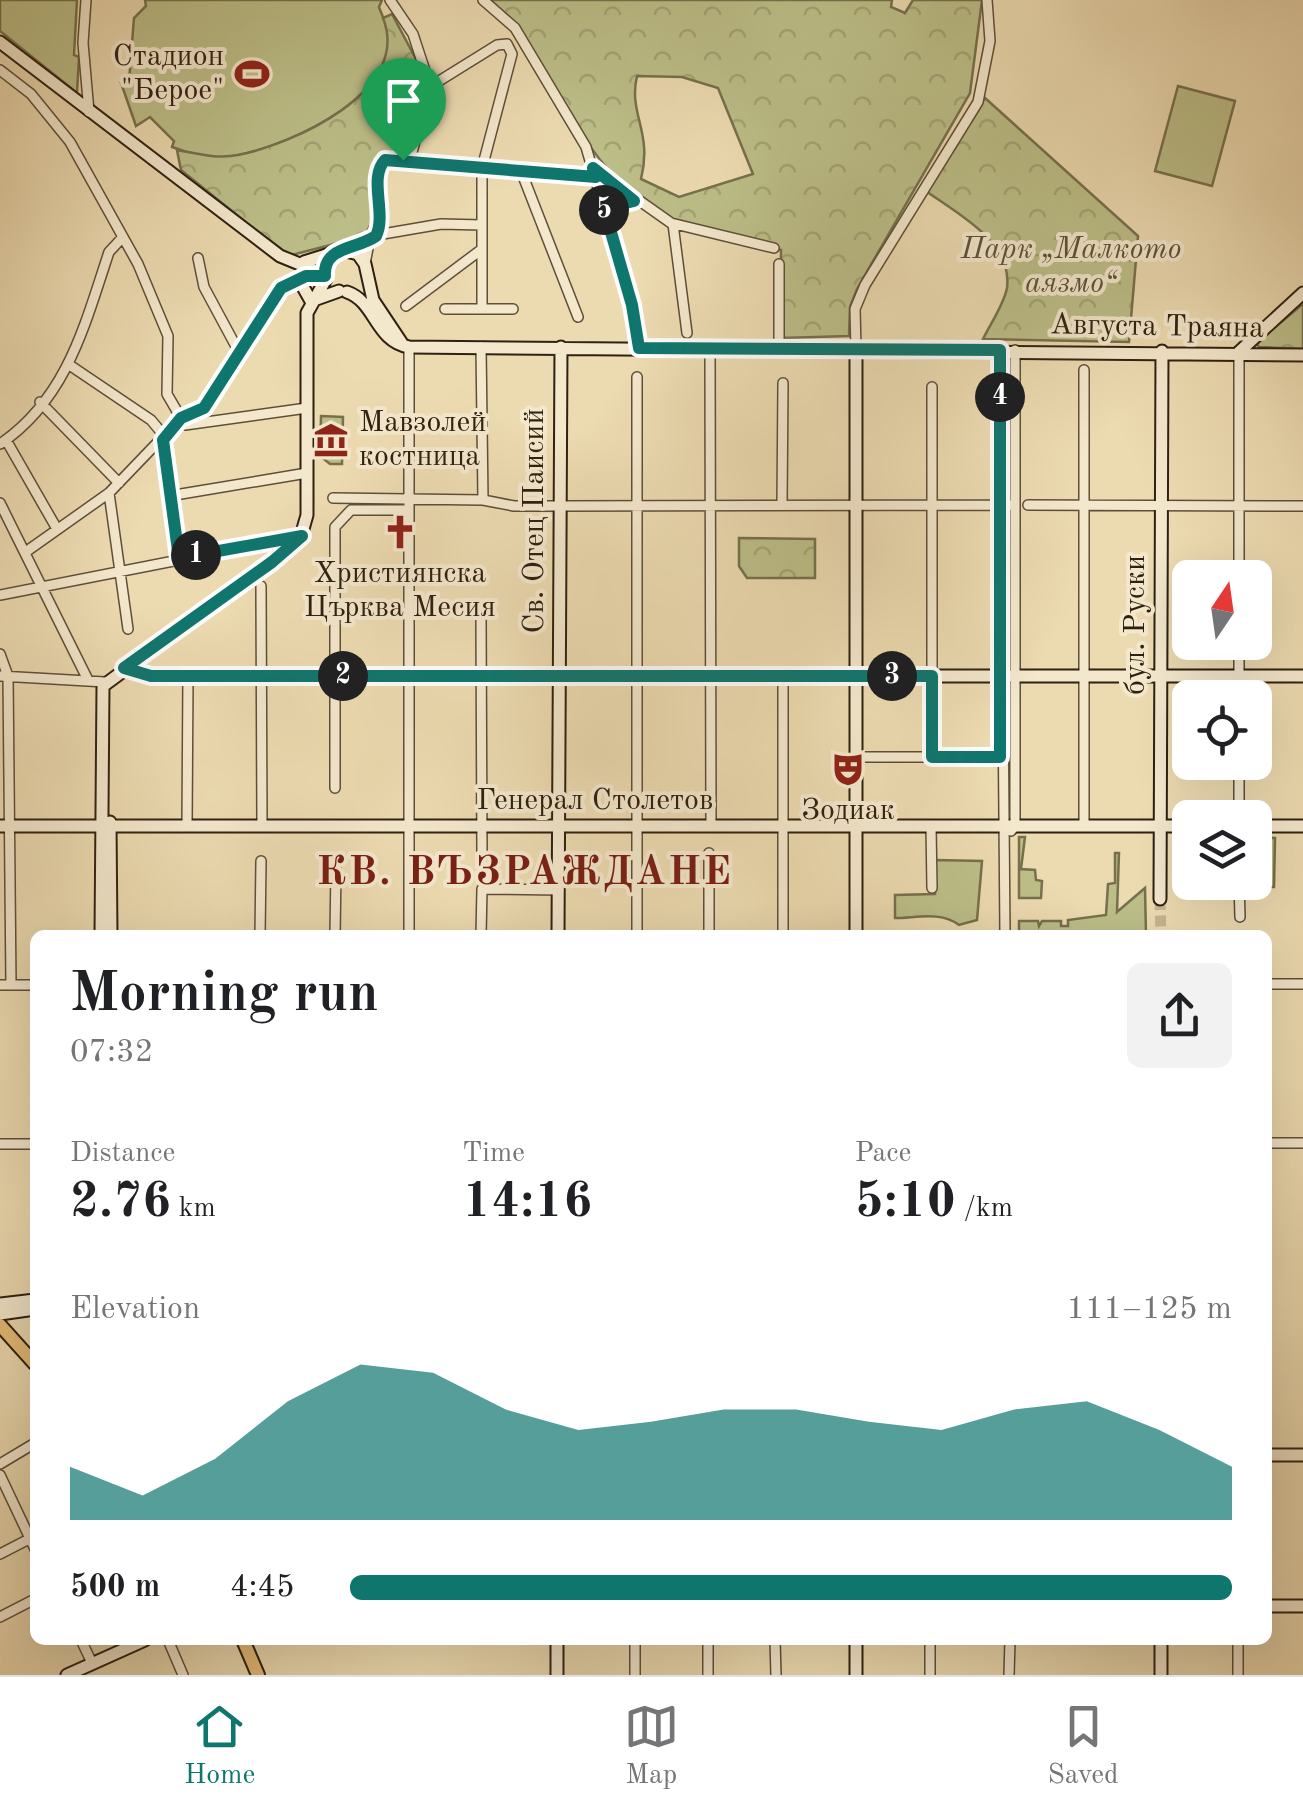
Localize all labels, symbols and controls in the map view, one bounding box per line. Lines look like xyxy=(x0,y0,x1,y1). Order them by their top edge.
place label: Стадион "Берое" xyxy=(113,42,224,106)
sports icon: Стадион "Берое" xyxy=(233,55,271,93)
pin xyxy=(361,58,446,161)
icon: arrive xyxy=(376,73,431,128)
pin: 5 xyxy=(579,185,629,235)
text: 5 xyxy=(596,196,612,224)
park label: Парк „Малкото аязмо“ xyxy=(960,235,1181,299)
street label: Августа Траяна xyxy=(1050,310,1264,344)
pin: 4 xyxy=(975,372,1025,422)
text: 4 xyxy=(992,383,1008,411)
place label: Мавзолей костница xyxy=(359,408,486,472)
street label: Св. Отец Паисий xyxy=(520,408,550,634)
museum icon: Мавзолей костница xyxy=(312,421,350,459)
church icon: Християнска Църква Месия xyxy=(381,513,419,551)
pin: 1 xyxy=(171,530,221,580)
text: 1 xyxy=(188,541,204,569)
street label: бул. Руски xyxy=(1121,555,1151,695)
place label: Християнска Църква Месия xyxy=(304,559,496,623)
north arrow xyxy=(1172,560,1272,660)
map controls xyxy=(1172,560,1272,900)
pin: 2 xyxy=(318,651,368,701)
pin: 3 xyxy=(867,651,917,701)
text: 2 xyxy=(335,662,351,690)
text: 3 xyxy=(884,662,900,690)
button: locate xyxy=(1172,680,1272,780)
theatre icon: Зодиак xyxy=(829,750,867,788)
street label: Генерал Столетов xyxy=(477,786,713,816)
place label: Зодиак xyxy=(801,796,895,826)
button: layers xyxy=(1172,800,1272,900)
district label: КВ. ВЪЗРАЖДАНЕ xyxy=(317,854,733,894)
button: share xyxy=(1127,963,1232,1068)
text: Morning run xyxy=(70,968,379,1023)
text: 07:32 xyxy=(70,1037,153,1069)
text: Distance xyxy=(70,1140,175,1168)
text: Time xyxy=(462,1140,525,1168)
text: Pace xyxy=(855,1140,911,1168)
text: 2.76 xyxy=(70,1178,171,1228)
text: 14:16 xyxy=(462,1178,592,1228)
text: 5:10 xyxy=(855,1178,956,1228)
text: km xyxy=(171,1195,216,1223)
text: /km xyxy=(956,1195,1013,1223)
text: Elevation xyxy=(70,1294,200,1326)
text: 111–125 m xyxy=(1066,1294,1232,1326)
text: 500 m xyxy=(70,1572,160,1604)
text: 4:45 xyxy=(230,1572,295,1604)
tab: Home xyxy=(184,1699,255,1794)
tab: Map xyxy=(624,1699,679,1794)
tab: Saved xyxy=(1047,1699,1119,1794)

